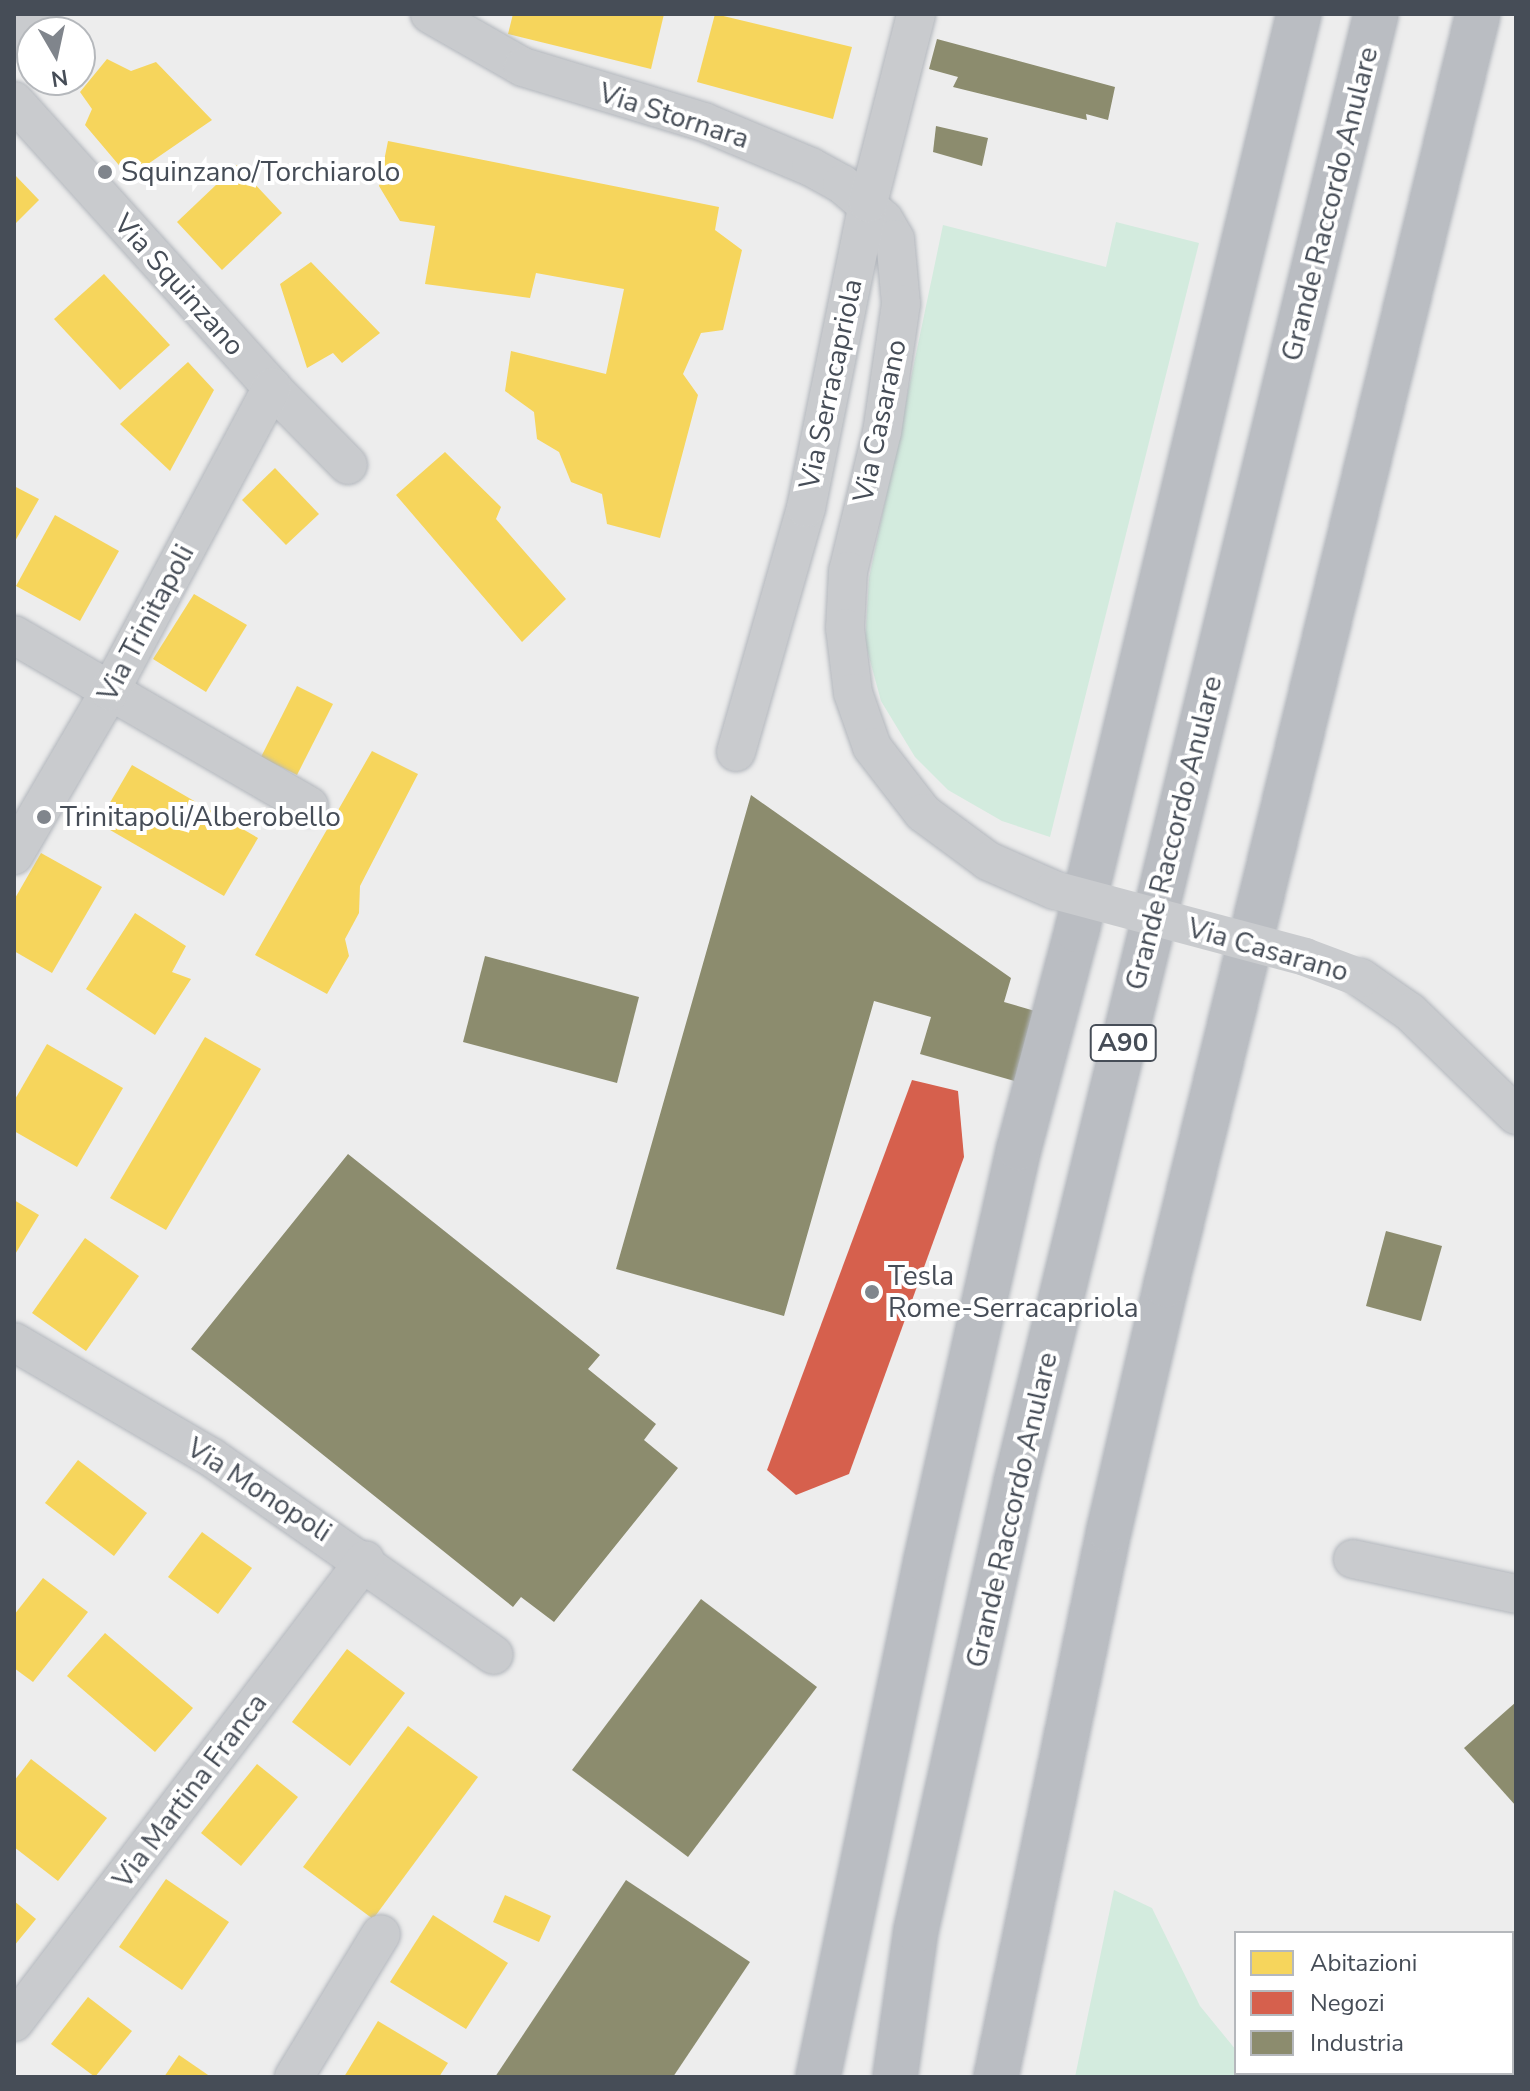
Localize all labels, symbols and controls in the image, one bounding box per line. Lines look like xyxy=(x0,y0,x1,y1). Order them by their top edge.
north arrow xyxy=(16,16,96,96)
street label: Grande Raccordo Anulare xyxy=(1275,43,1385,365)
text: N xyxy=(49,62,70,94)
street label: Via Stornara xyxy=(595,76,753,156)
place label: Squinzano/Torchiarolo xyxy=(121,155,400,189)
marker: Squinzano/Torchiarolo xyxy=(96,163,114,181)
street label: Via Squinzano xyxy=(107,207,251,363)
street label: Via Serracapriola xyxy=(792,276,870,492)
street label: Via Casarano xyxy=(846,337,914,505)
street label: Via Trinitapoli xyxy=(91,539,201,707)
street label: Grande Raccordo Anulare xyxy=(1119,672,1229,994)
place label: Trinitapoli/Alberobello xyxy=(60,800,341,834)
marker: Trinitapoli/Alberobello xyxy=(35,808,53,826)
street label: Via Casarano xyxy=(1184,911,1352,989)
road number: A90 xyxy=(1089,1021,1157,1065)
place label: Tesla Rome-Serracapriola xyxy=(888,1259,1139,1325)
marker: Tesla Rome-Serracapriola xyxy=(863,1283,881,1301)
street label: Grande Raccordo Anulare xyxy=(959,1349,1065,1671)
street label: Via Monopoli xyxy=(180,1431,338,1549)
street label: Via Martina Franca xyxy=(106,1687,274,1895)
legend xyxy=(1234,1931,1514,2075)
text: Abitazioni xyxy=(1310,1947,1417,1979)
text: Negozi xyxy=(1310,1987,1384,2019)
text: Industria xyxy=(1310,2027,1404,2059)

